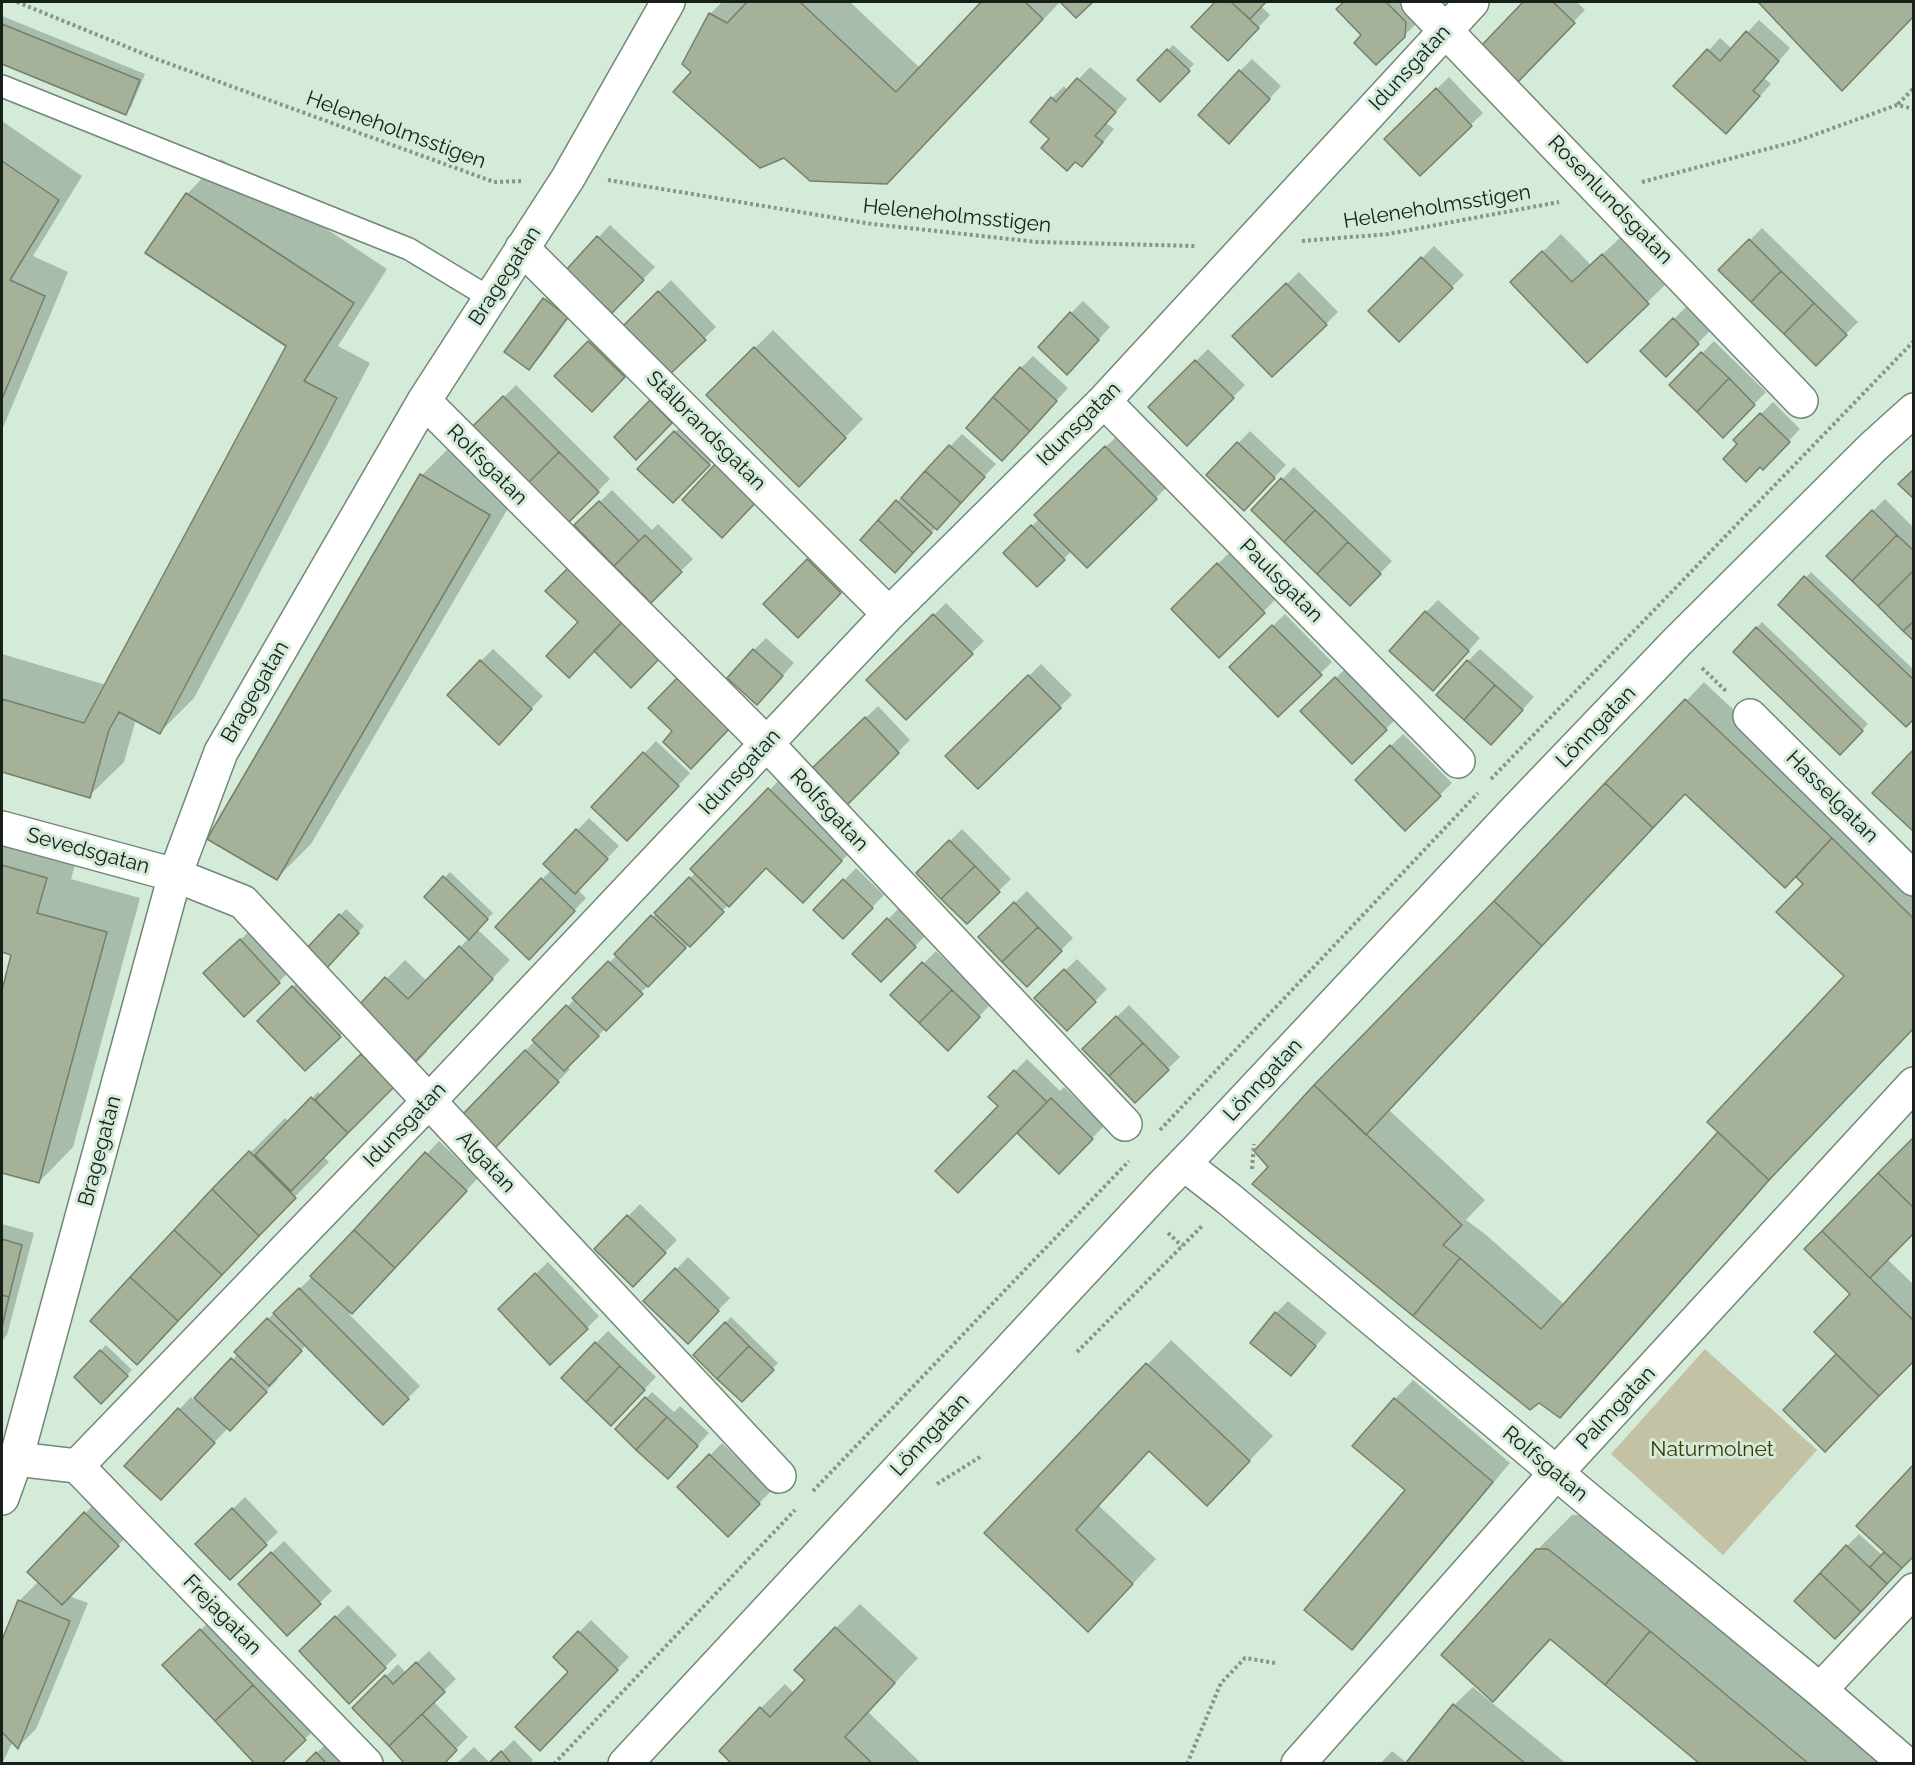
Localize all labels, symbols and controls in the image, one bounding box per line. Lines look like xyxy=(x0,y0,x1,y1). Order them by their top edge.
street label: Idunsgatan xyxy=(1364,20,1456,116)
street label: Heleneholmsstigen xyxy=(303,86,489,174)
street label: Rosenlundsgatan xyxy=(1542,130,1678,270)
street label: Heleneholmsstigen xyxy=(1341,180,1533,234)
street label: Heleneholmsstigen xyxy=(861,194,1053,238)
street label: Bragegatan xyxy=(464,222,546,330)
street label: Stålbrandsgatan xyxy=(641,366,771,496)
street label: Idunsgatan xyxy=(1032,377,1126,471)
street label: Rolfsgatan xyxy=(441,419,533,511)
street label: Paulsgatan xyxy=(1234,534,1328,628)
street label: Bragegatan xyxy=(216,637,294,747)
street label: Lönngatan xyxy=(1551,681,1641,773)
street label: Idunsgatan xyxy=(694,724,786,820)
street label: Hasselgatan xyxy=(1781,746,1883,848)
street label: Rolfsgatan xyxy=(784,763,874,857)
street label: Sevedsgatan xyxy=(24,822,152,880)
street label: Lönngatan xyxy=(1218,1033,1308,1127)
street label: Idunsgatan xyxy=(358,1077,452,1173)
street label: Bragegatan xyxy=(73,1093,127,1209)
street label: Algatan xyxy=(451,1126,521,1198)
street label: Palmgatan xyxy=(1571,1361,1661,1455)
street label: Lönngatan xyxy=(885,1388,975,1482)
street label: Rolfsgatan xyxy=(1497,1421,1593,1507)
park label: Naturmolnet xyxy=(1650,1437,1774,1463)
street label: Frejagatan xyxy=(177,1570,267,1660)

